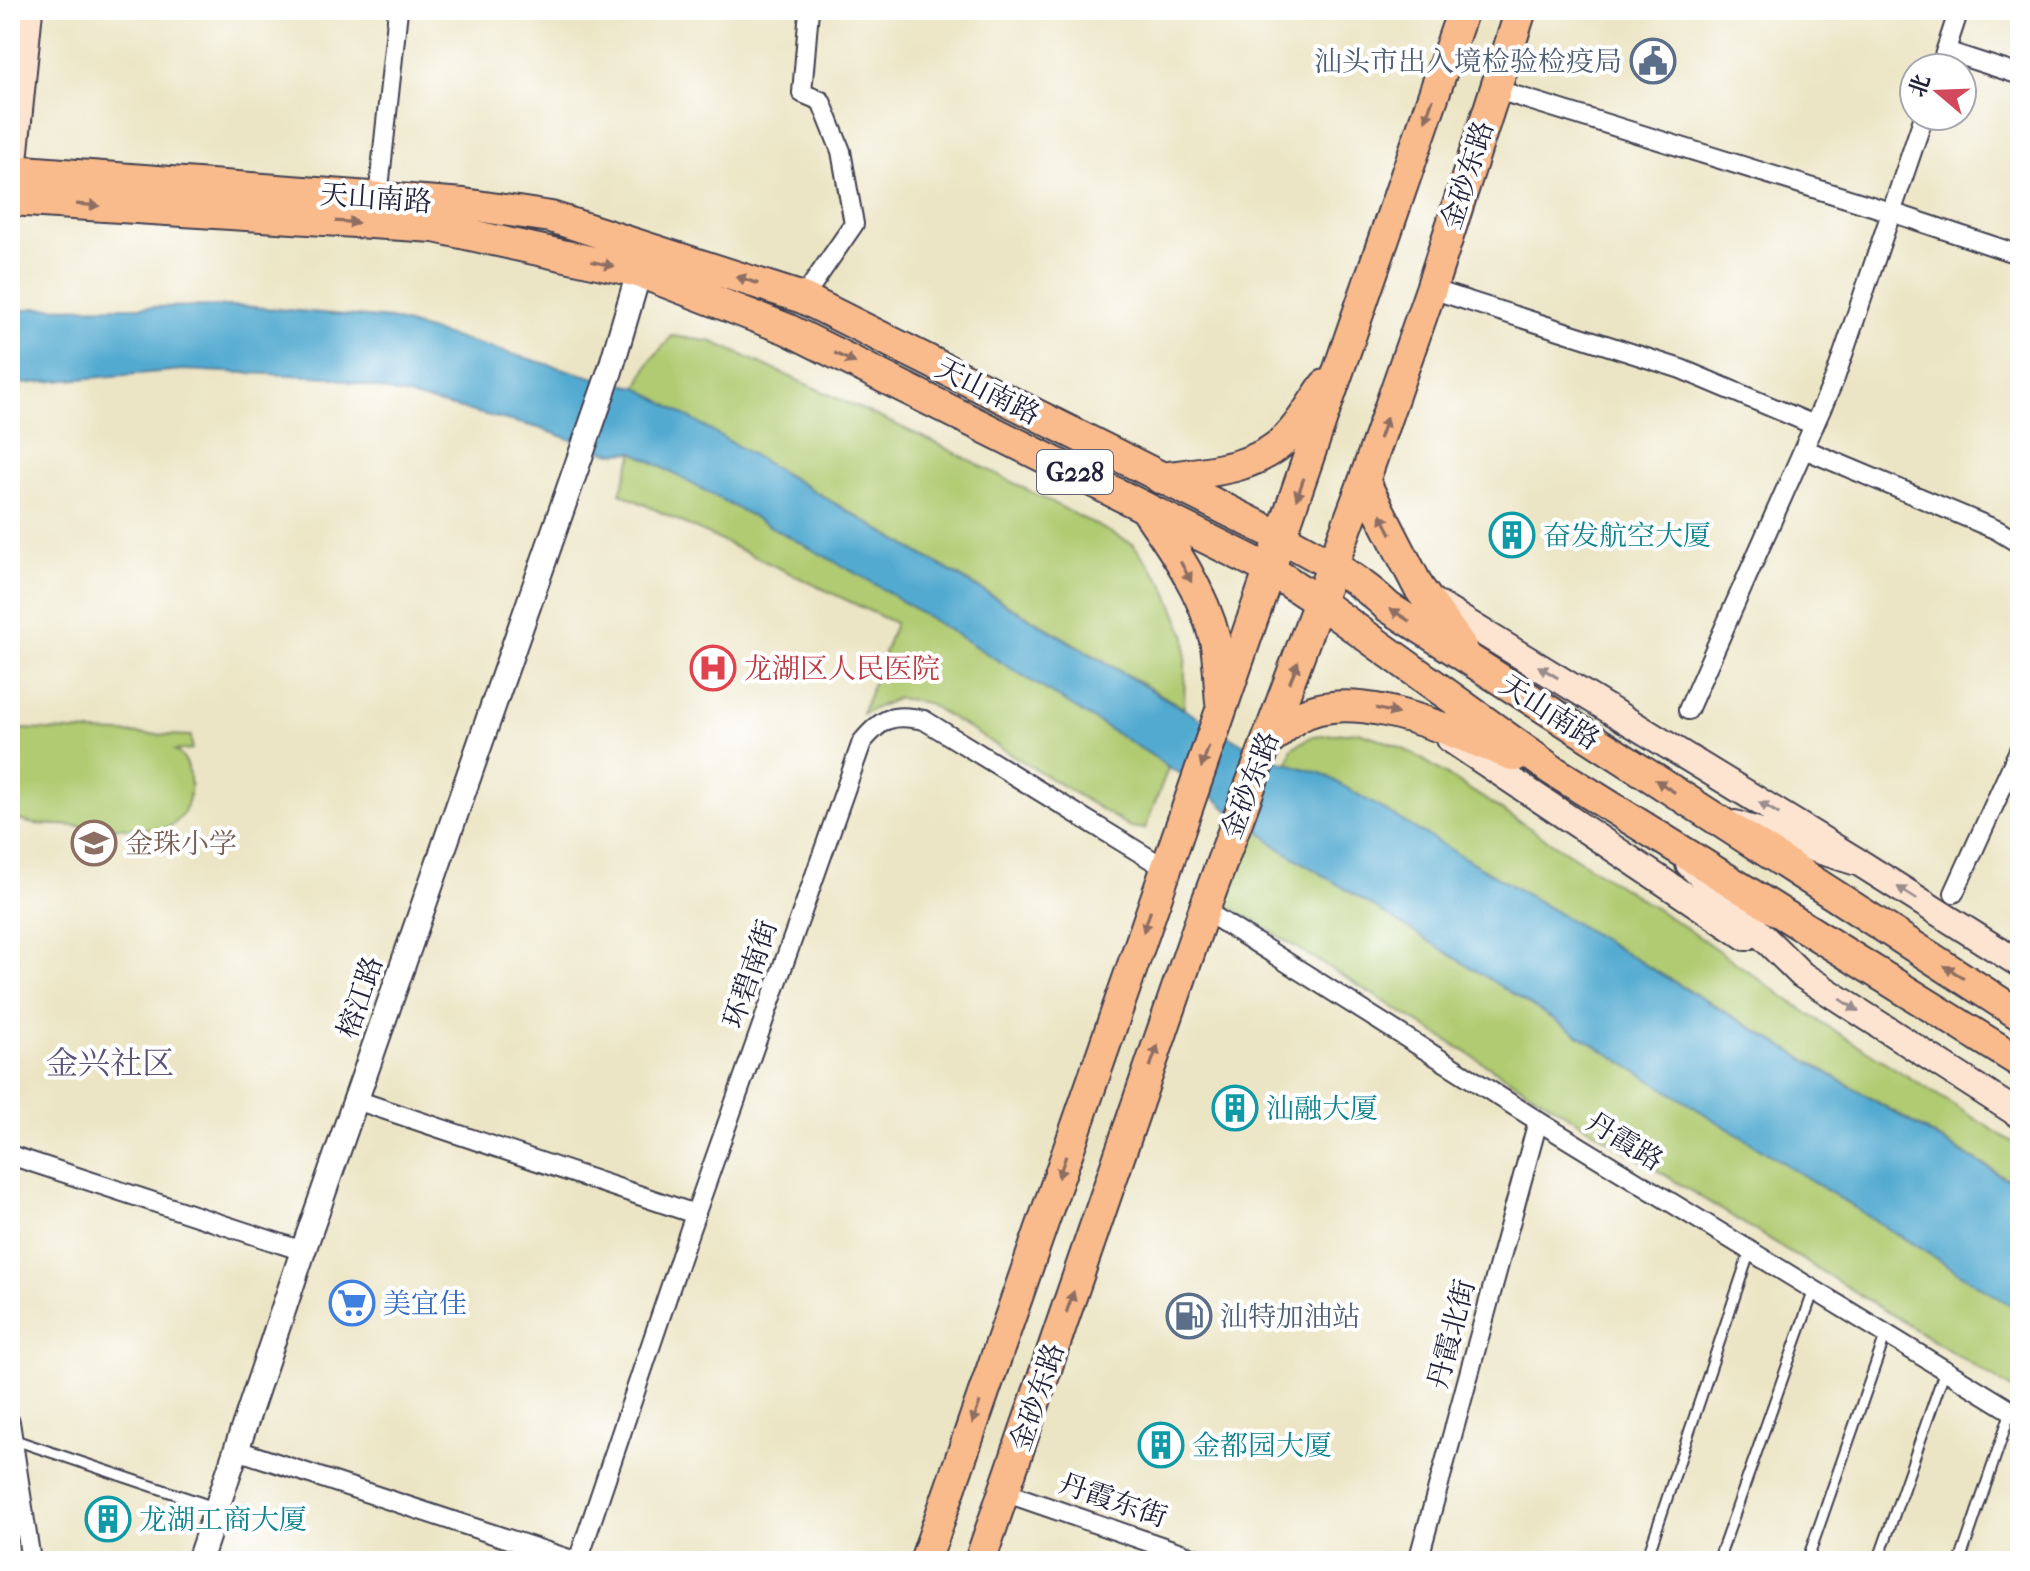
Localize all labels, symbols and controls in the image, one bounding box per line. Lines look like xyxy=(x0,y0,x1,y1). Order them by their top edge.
public building icon: 汕头市出入境检验检疫局 xyxy=(1629,37,1677,85)
place label: 汕头市出入境检验检疫局 xyxy=(1314,45,1622,78)
north arrow xyxy=(1898,52,1978,132)
text: 北 xyxy=(1904,71,1936,100)
one-way arrow xyxy=(1422,99,1435,123)
street label: 金砂东路 xyxy=(1434,117,1500,233)
street label: 天山南路 xyxy=(319,178,433,218)
one-way arrow xyxy=(76,199,101,212)
one-way arrow xyxy=(335,216,360,229)
one-way arrow xyxy=(591,258,616,271)
one-way arrow xyxy=(734,274,758,286)
one-way arrow xyxy=(834,351,857,364)
street label: 天山南路 xyxy=(931,351,1045,431)
one-way arrow xyxy=(1377,415,1390,439)
road number: G228 xyxy=(1037,450,1113,494)
one-way arrow xyxy=(1294,477,1306,501)
building icon: 奋发航空大厦 xyxy=(1488,511,1536,559)
one-way arrow xyxy=(1380,512,1393,535)
place label: 奋发航空大厦 xyxy=(1543,519,1711,552)
one-way arrow xyxy=(1179,560,1192,583)
one-way arrow xyxy=(1389,607,1410,622)
hospital icon: 龙湖区人民医院 xyxy=(689,644,737,692)
place label: 龙湖区人民医院 xyxy=(744,652,940,685)
one-way arrow xyxy=(1288,660,1301,684)
one-way arrow xyxy=(1537,665,1559,679)
street label: 天山南路 xyxy=(1494,668,1606,756)
one-way arrow xyxy=(1374,706,1399,718)
street label: 金砂东路 xyxy=(1215,727,1285,843)
one-way arrow xyxy=(1198,745,1210,769)
one-way arrow xyxy=(1654,780,1676,794)
one-way arrow xyxy=(1758,801,1781,816)
school or university icon: 金珠小学 xyxy=(70,819,118,867)
place label: 金珠小学 xyxy=(125,827,237,860)
one-way arrow xyxy=(1896,885,1917,900)
one-way arrow xyxy=(1140,910,1152,934)
street label: 环碧南街 xyxy=(716,916,784,1032)
street label: 榕江路 xyxy=(331,952,389,1042)
one-way arrow xyxy=(1944,965,1965,980)
one-way arrow xyxy=(1838,998,1860,1012)
one-way arrow xyxy=(1148,1044,1161,1068)
district label: 金兴社区 xyxy=(46,1045,174,1082)
building icon: 汕融大厦 xyxy=(1211,1084,1259,1132)
place label: 汕融大厦 xyxy=(1266,1092,1378,1125)
street label: 丹霞路 xyxy=(1581,1105,1669,1177)
one-way arrow xyxy=(1055,1155,1067,1179)
street label: 丹霞北街 xyxy=(1421,1276,1481,1392)
supermarket icon: 美宜佳 xyxy=(328,1279,376,1327)
place label: 美宜佳 xyxy=(383,1287,467,1320)
one-way arrow xyxy=(1064,1290,1076,1314)
fuel station icon: 汕特加油站 xyxy=(1165,1292,1213,1340)
place label: 汕特加油站 xyxy=(1220,1300,1360,1333)
street label: 金砂东路 xyxy=(1003,1339,1071,1455)
one-way arrow xyxy=(970,1401,982,1425)
building icon: 金都园大厦 xyxy=(1137,1421,1185,1469)
place label: 金都园大厦 xyxy=(1192,1429,1332,1462)
street label: 丹霞东街 xyxy=(1055,1466,1171,1534)
building icon: 龙湖工商大厦 xyxy=(84,1495,132,1543)
place label: 龙湖工商大厦 xyxy=(139,1503,307,1536)

